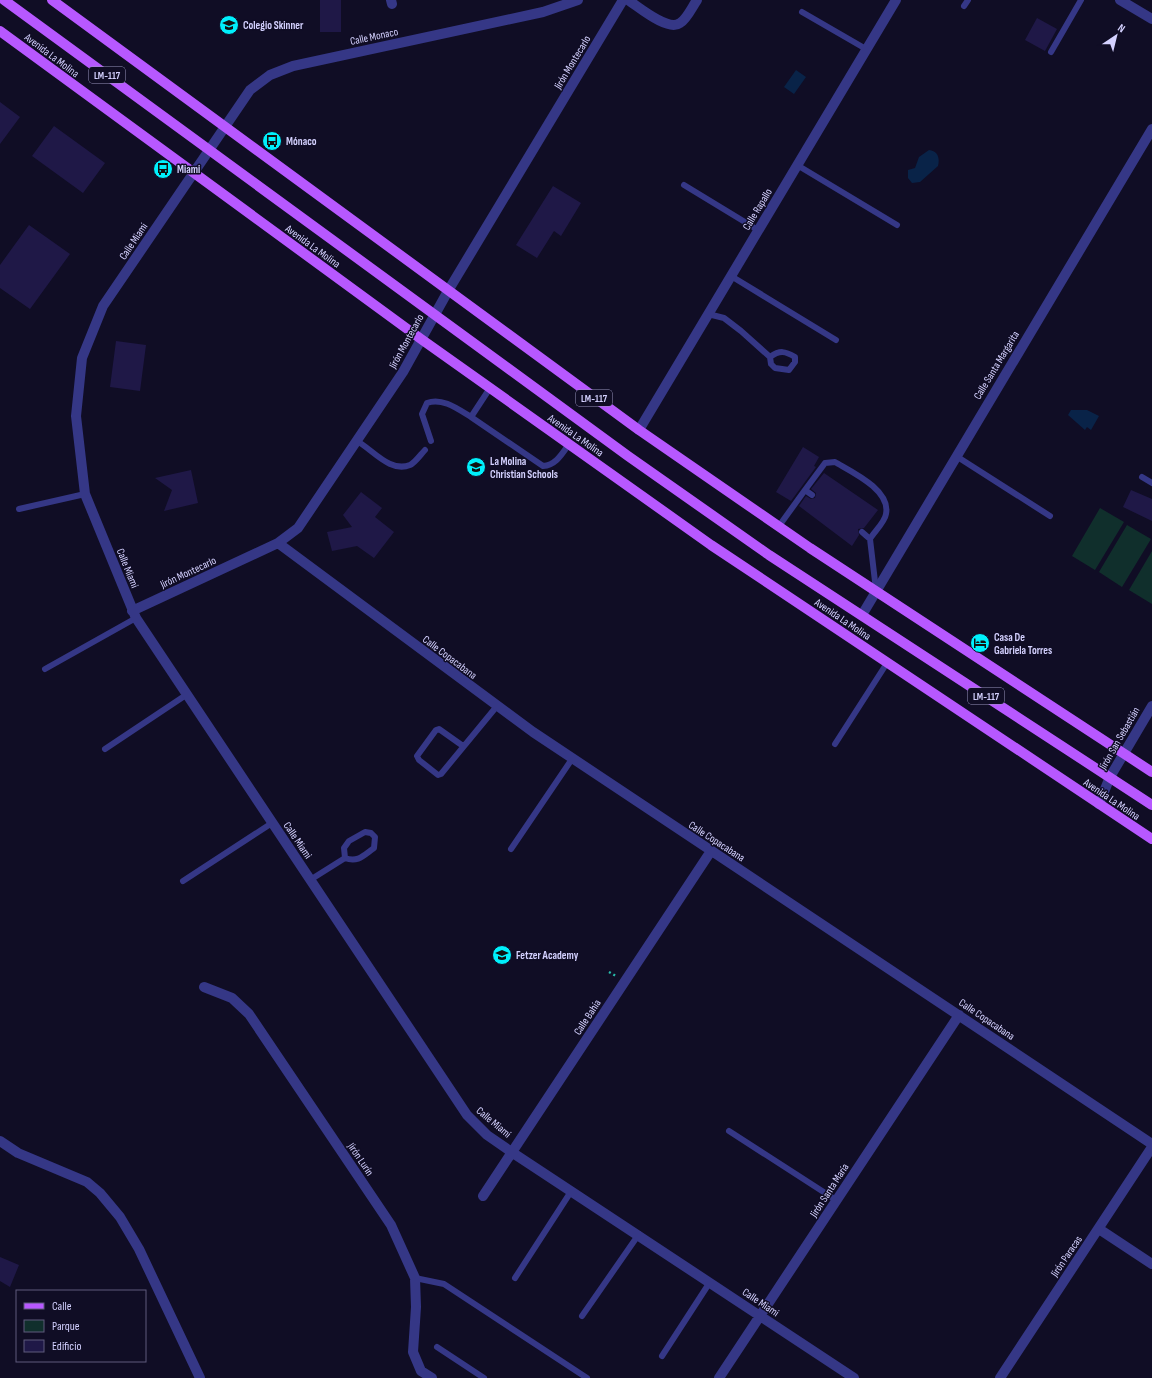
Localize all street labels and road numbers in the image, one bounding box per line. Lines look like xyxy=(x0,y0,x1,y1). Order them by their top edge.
street label: Calle Monaco xyxy=(349,25,400,48)
street label: Avenida La Molina xyxy=(21,30,82,80)
street label: Jirón Montecarlo xyxy=(551,33,594,92)
road number: LM-117 xyxy=(89,67,125,83)
street label: Calle Rapallo xyxy=(740,186,775,232)
street label: Calle Miami xyxy=(116,220,150,262)
street label: Avenida La Molina xyxy=(282,221,343,271)
street label: Jirón Montecarlo xyxy=(386,311,427,372)
street label: Calle Santa Margarita xyxy=(971,329,1022,402)
road number: LM-117 xyxy=(576,390,612,406)
street label: Avenida La Molina xyxy=(545,411,606,459)
street label: Calle Miami xyxy=(114,546,141,590)
street label: Jirón Montecarlo xyxy=(157,554,219,591)
street label: Avenida La Molina xyxy=(811,595,873,643)
street label: Calle Copacabana xyxy=(420,633,479,682)
road number: LM-117 xyxy=(968,688,1004,704)
street label: Jirón San Sebastián xyxy=(1096,704,1143,773)
street label: Avenida La Molina xyxy=(1080,775,1142,823)
street label: Calle Copacabana xyxy=(686,818,747,864)
street label: Calle Miami xyxy=(281,819,315,861)
street label: Calle Copacabana xyxy=(956,996,1017,1043)
street label: Calle Bahía xyxy=(571,997,604,1038)
street label: Calle Miami xyxy=(474,1104,514,1141)
street label: Jirón Lurín xyxy=(344,1140,376,1178)
street label: Jirón Santa María xyxy=(807,1161,852,1220)
street label: Jirón Paracas xyxy=(1047,1233,1085,1280)
street label: Calle Miami xyxy=(740,1285,782,1319)

